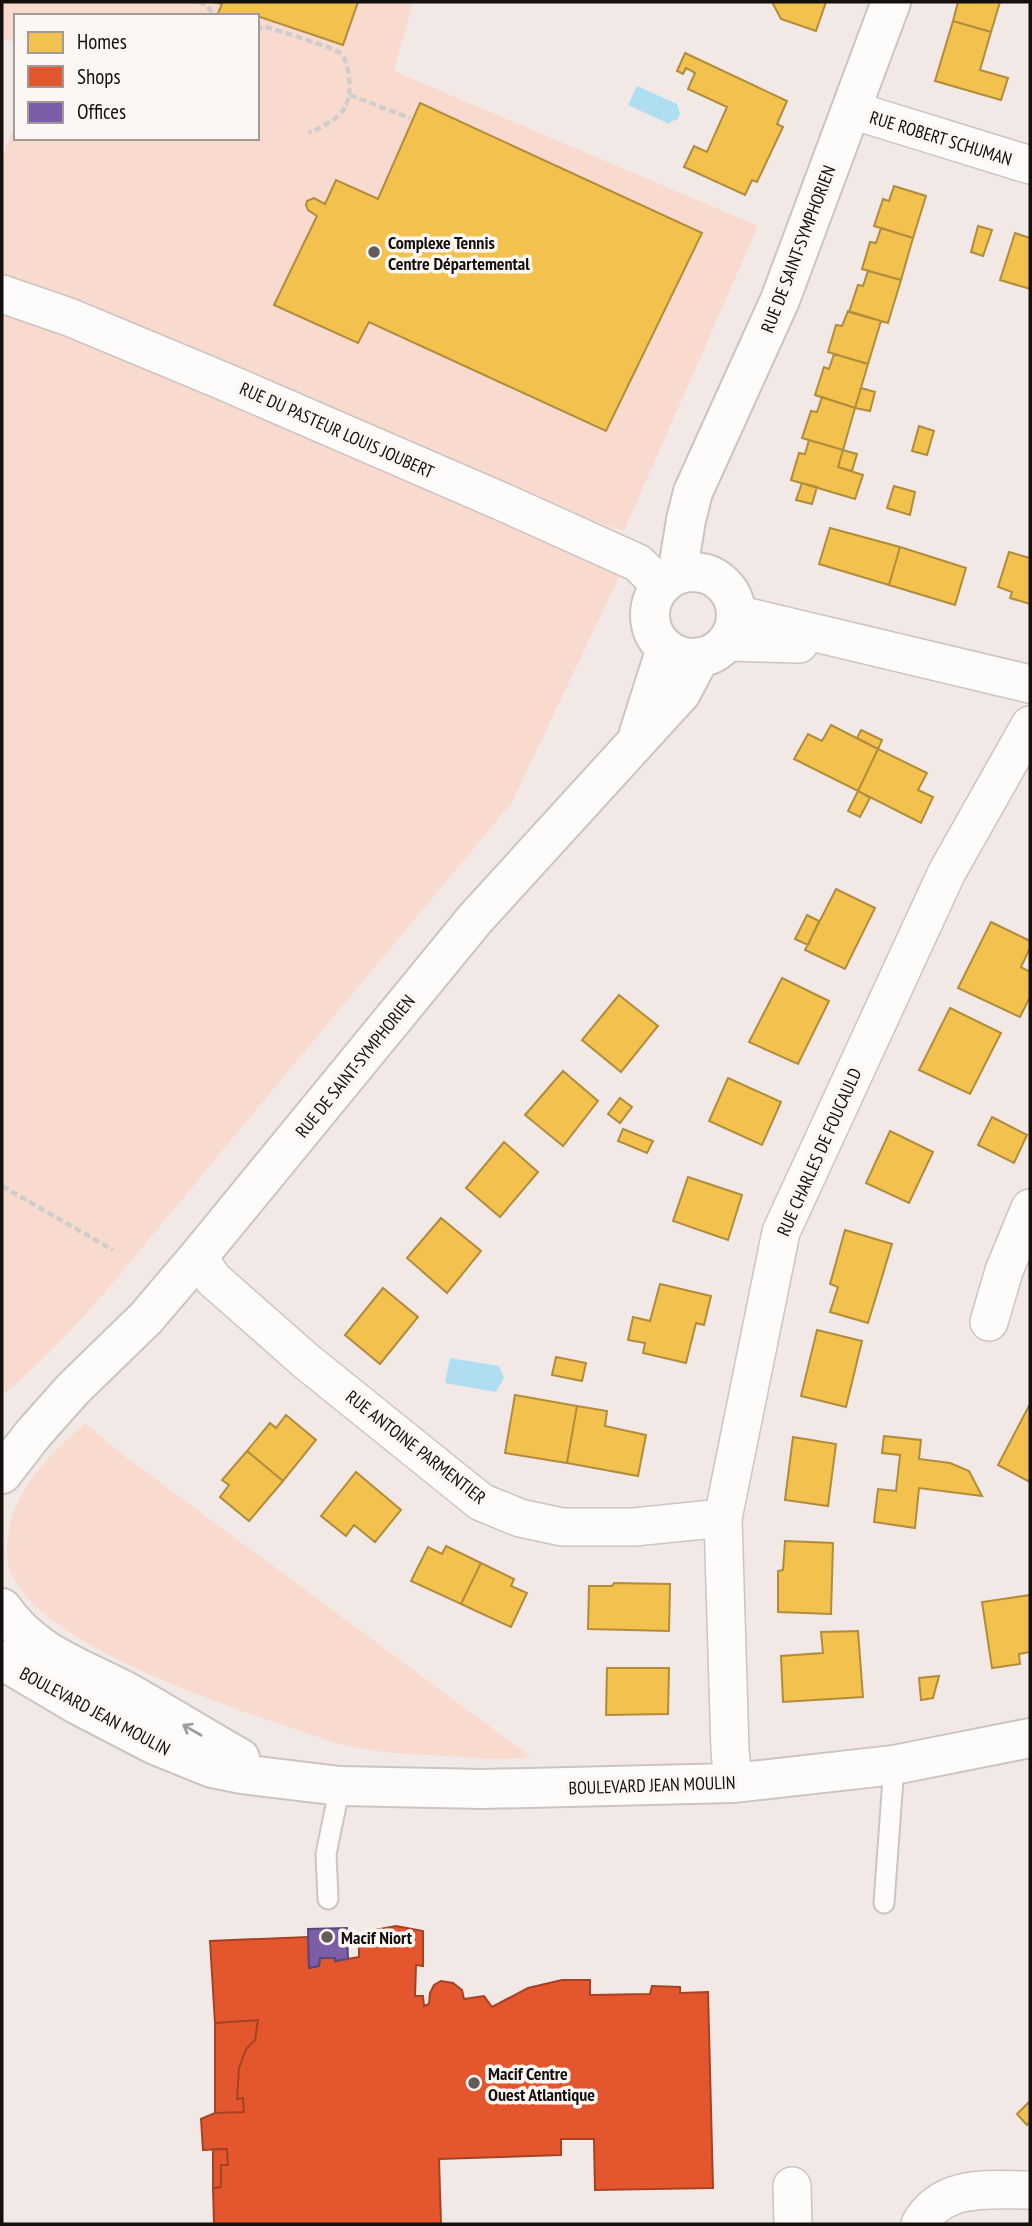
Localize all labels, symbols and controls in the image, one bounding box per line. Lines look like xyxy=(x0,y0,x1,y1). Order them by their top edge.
legend xyxy=(14,14,259,140)
text: Homes xyxy=(77,28,127,55)
text: Shops xyxy=(77,63,121,90)
text: Offices xyxy=(77,98,126,125)
street label: RUE ROBERT SCHUMAN xyxy=(867,105,1015,171)
street label: RUE DE SAINT-SYMPHORIEN xyxy=(755,162,841,336)
place label: Complexe Tennis Centre Départemental xyxy=(388,231,530,275)
marker: Complexe Tennis Centre Départemental xyxy=(366,244,382,260)
street label: RUE DU PASTEUR LOUIS JOUBERT xyxy=(236,377,438,483)
street label: RUE DE SAINT-SYMPHORIEN xyxy=(290,990,420,1142)
street label: RUE CHARLES DE FOUCAULD xyxy=(772,1064,866,1240)
street label: RUE ANTOINE PARMENTIER xyxy=(341,1385,491,1509)
street label: BOULEVARD JEAN MOULIN xyxy=(16,1662,174,1760)
one-way arrow xyxy=(182,1723,202,1737)
street label: BOULEVARD JEAN MOULIN xyxy=(568,1771,736,1799)
place label: Macif Niort xyxy=(341,1926,413,1949)
marker: Macif Niort xyxy=(319,1929,335,1945)
place label: Macif Centre Ouest Atlantique xyxy=(488,2062,595,2106)
marker: Macif Centre Ouest Atlantique xyxy=(466,2075,482,2091)

